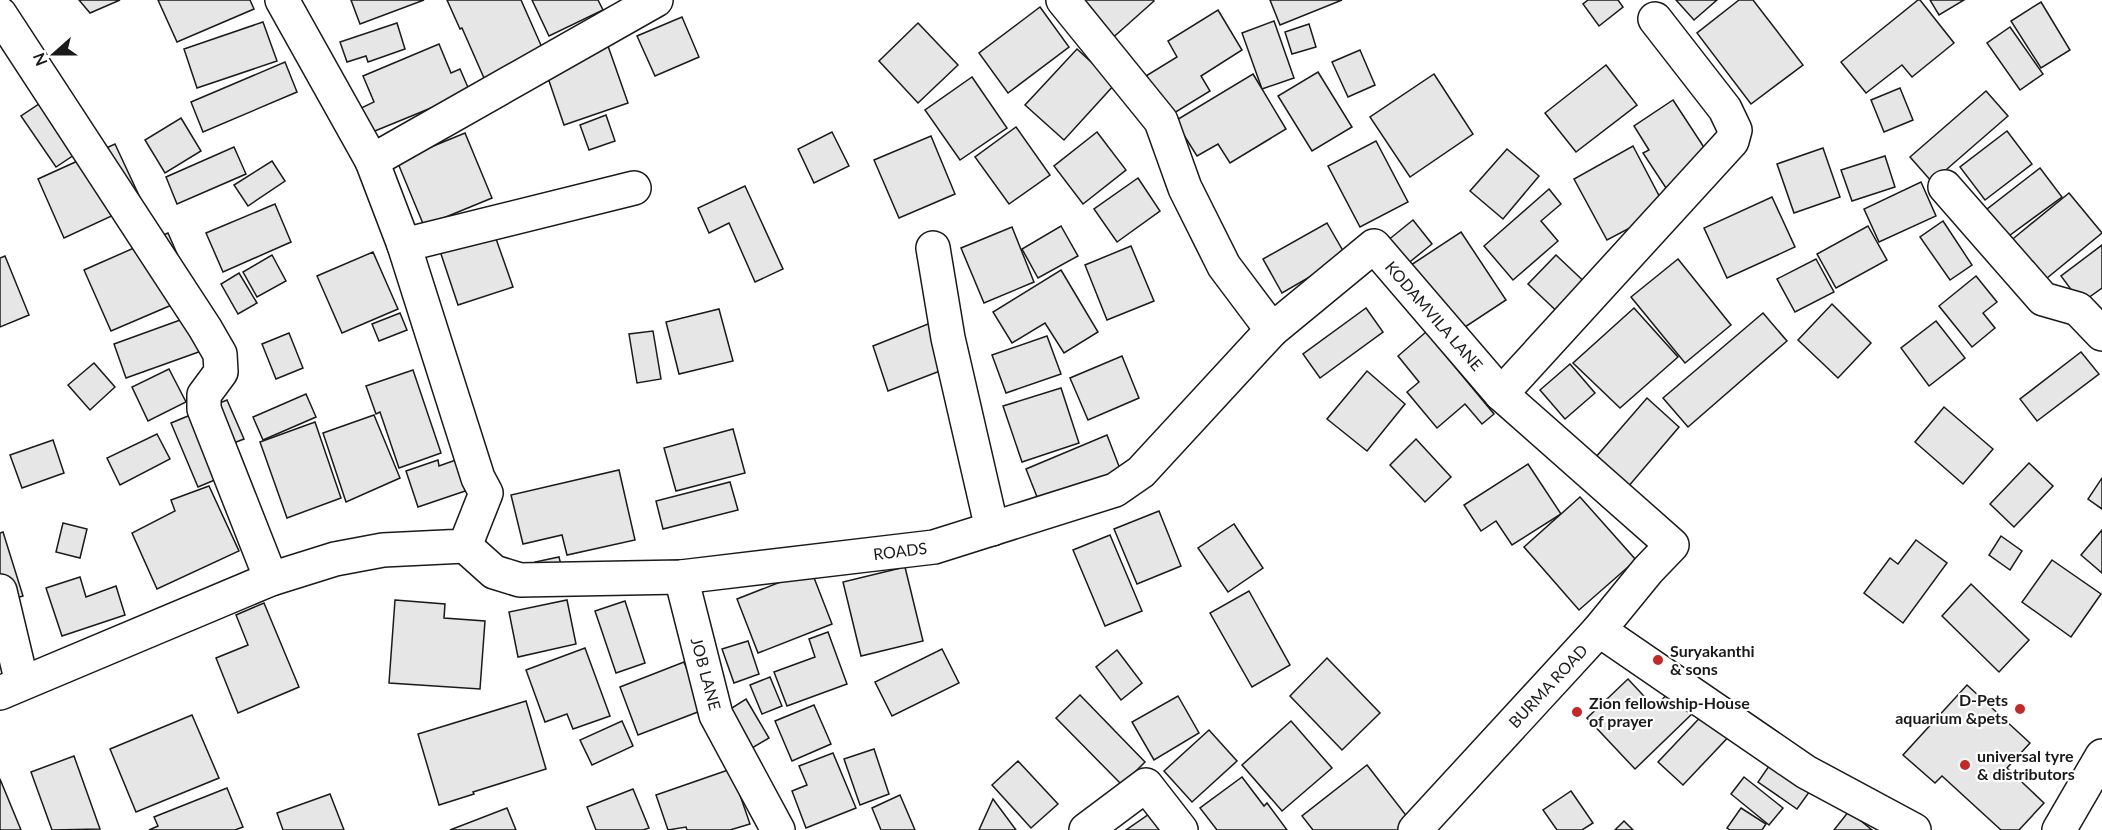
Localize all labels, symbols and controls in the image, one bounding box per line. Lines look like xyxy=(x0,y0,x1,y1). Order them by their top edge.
north arrow xyxy=(24,24,84,84)
text: N xyxy=(28,50,51,69)
street label: KODAMVILA LANE xyxy=(1382,257,1487,374)
street label: ROADS xyxy=(872,538,928,563)
street label: JOB LANE xyxy=(688,635,725,712)
street label: BURMA ROAD xyxy=(1504,640,1591,731)
place label: Suryakanthi & sons xyxy=(1670,641,1755,678)
marker: Suryakanthi & sons xyxy=(1651,653,1665,667)
place label: D-Pets aquarium &pets xyxy=(1895,690,2008,727)
place label: Zion fellowship-House of prayer xyxy=(1589,693,1750,730)
marker: D-Pets aquarium &pets xyxy=(2013,702,2027,716)
marker: Zion fellowship-House of prayer xyxy=(1570,705,1584,719)
place label: universal tyre & distributors xyxy=(1977,746,2075,783)
marker: universal tyre & distributors xyxy=(1958,758,1972,772)

